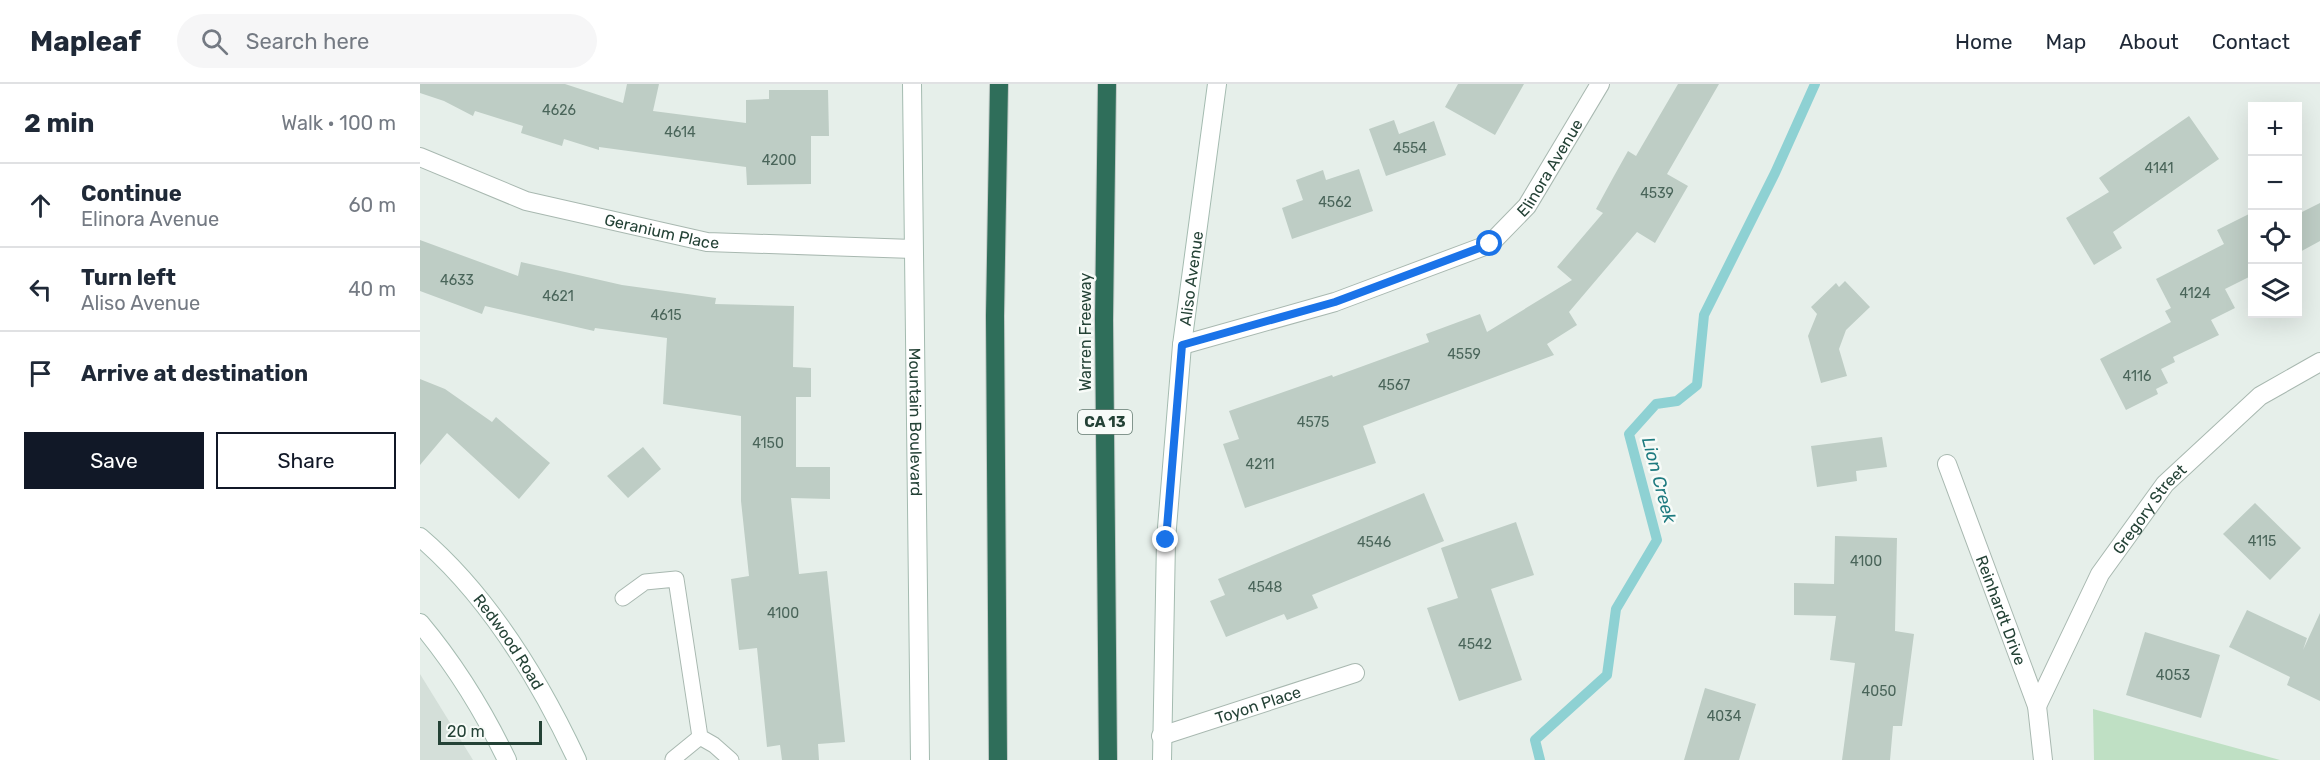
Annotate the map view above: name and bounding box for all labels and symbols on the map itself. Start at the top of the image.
house number: 4626 [542,102,576,119]
street label: Elinora Avenue [1513,116,1587,221]
house number: 4614 [664,124,696,141]
house number: 4554 [1393,140,1427,157]
house number: 4200 [762,152,796,169]
house number: 4141 [2145,160,2173,177]
house number: 4539 [1640,185,1674,202]
house number: 4562 [1318,194,1352,211]
street label: Geranium Place [603,210,719,252]
street label: Aliso Avenue [1176,230,1207,327]
route start [1476,230,1502,256]
house number: 4633 [440,272,474,289]
street label: Warren Freeway [1076,272,1095,391]
house number: 4124 [2179,285,2211,302]
house number: 4621 [542,288,574,305]
house number: 4615 [650,307,682,324]
house number: 4559 [1447,346,1481,363]
street label: Mountain Boulevard [905,348,926,496]
house number: 4116 [2123,368,2151,385]
house number: 4567 [1378,377,1410,394]
road number: CA 13 [1078,410,1132,434]
house number: 4575 [1297,414,1329,431]
house number: 4150 [752,435,784,452]
water label: Lion Creek [1637,435,1681,526]
house number: 4211 [1246,456,1274,473]
street label: Gregory Street [2109,460,2190,558]
route end [1152,526,1178,552]
house number: 4115 [2248,533,2276,550]
house number: 4546 [1357,534,1391,551]
house number: 4100 [1850,553,1882,570]
street label: Reinhardt Drive [1972,553,2030,668]
house number: 4548 [1248,579,1282,596]
street label: Redwood Road [469,590,548,693]
house number: 4100 [767,605,799,622]
house number: 4542 [1458,636,1492,653]
house number: 4053 [2156,667,2190,684]
street label: Toyon Place [1213,682,1303,728]
house number: 4050 [1862,683,1897,700]
house number: 4034 [1707,708,1742,725]
scale bar [438,718,542,746]

